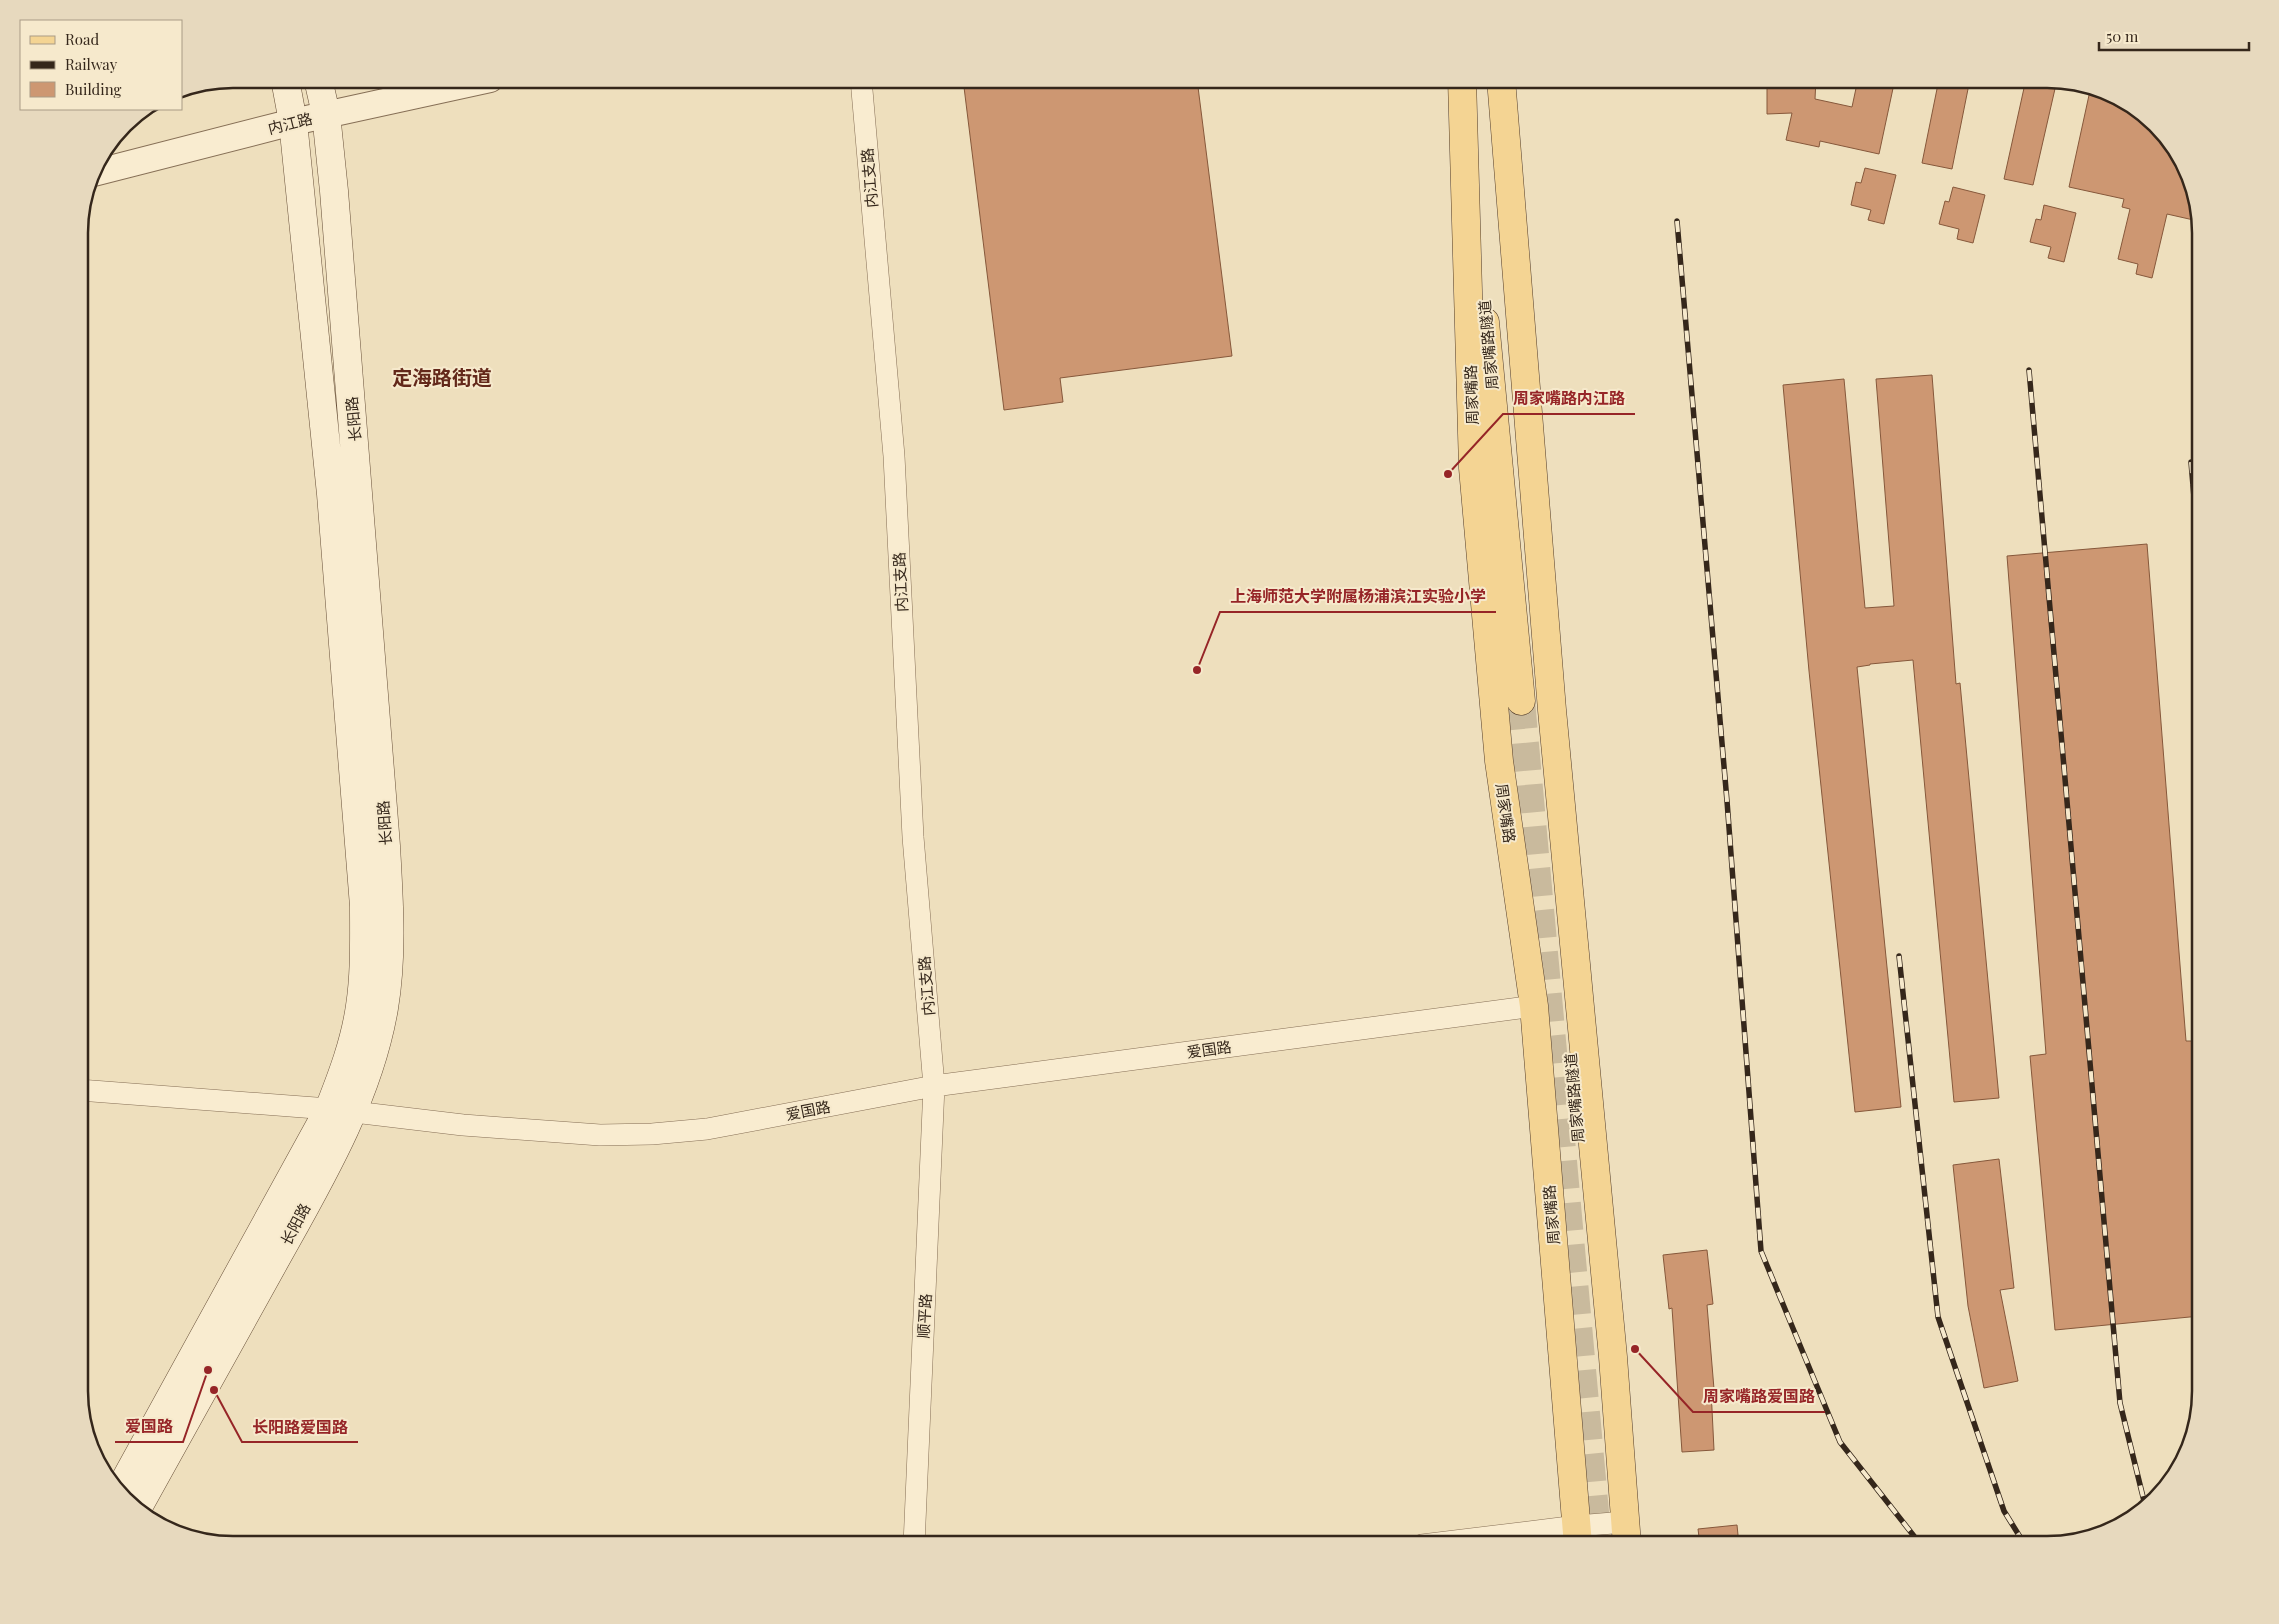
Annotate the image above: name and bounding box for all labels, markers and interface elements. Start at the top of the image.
legend [20,20,182,110]
scale bar [2099,20,2249,52]
text: 50 m [2106,26,2139,46]
text: Road [65,29,99,49]
text: Railway [65,54,118,74]
text: Building [65,79,122,99]
street label: 内江路 [266,108,314,138]
street label: 内江支路 [856,147,882,209]
street label: 周家嘴路隧道 [1474,299,1502,391]
district label: 定海路街道 [392,363,492,390]
street label: 周家嘴路 [1460,365,1482,425]
callout: 周家嘴路内江路 [1503,383,1635,414]
text: 周家嘴路内江路 [1513,387,1625,408]
street label: 长阳路 [341,396,365,442]
street label: 内江支路 [888,552,912,612]
callout: 上海师范大学附属杨浦滨江实验小学 [1220,581,1496,612]
text: 上海师范大学附属杨浦滨江实验小学 [1230,585,1486,606]
street label: 周家嘴路 [1492,782,1520,844]
street label: 长阳路 [372,800,396,846]
street label: 内江支路 [913,955,939,1017]
street label: 爱国路 [1185,1036,1233,1062]
street label: 周家嘴路隧道 [1560,1052,1588,1144]
street label: 爱国路 [784,1096,832,1124]
street label: 周家嘴路 [1538,1184,1564,1246]
street label: 长阳路 [276,1199,314,1249]
street label: 顺平路 [913,1293,935,1339]
callout: 周家嘴路爱国路 [1693,1381,1825,1412]
text: 周家嘴路爱国路 [1703,1385,1815,1406]
callout: 爱国路 [115,1411,183,1442]
callout: 长阳路爱国路 [242,1411,358,1442]
text: 爱国路 [125,1415,173,1436]
text: 长阳路爱国路 [252,1416,348,1437]

